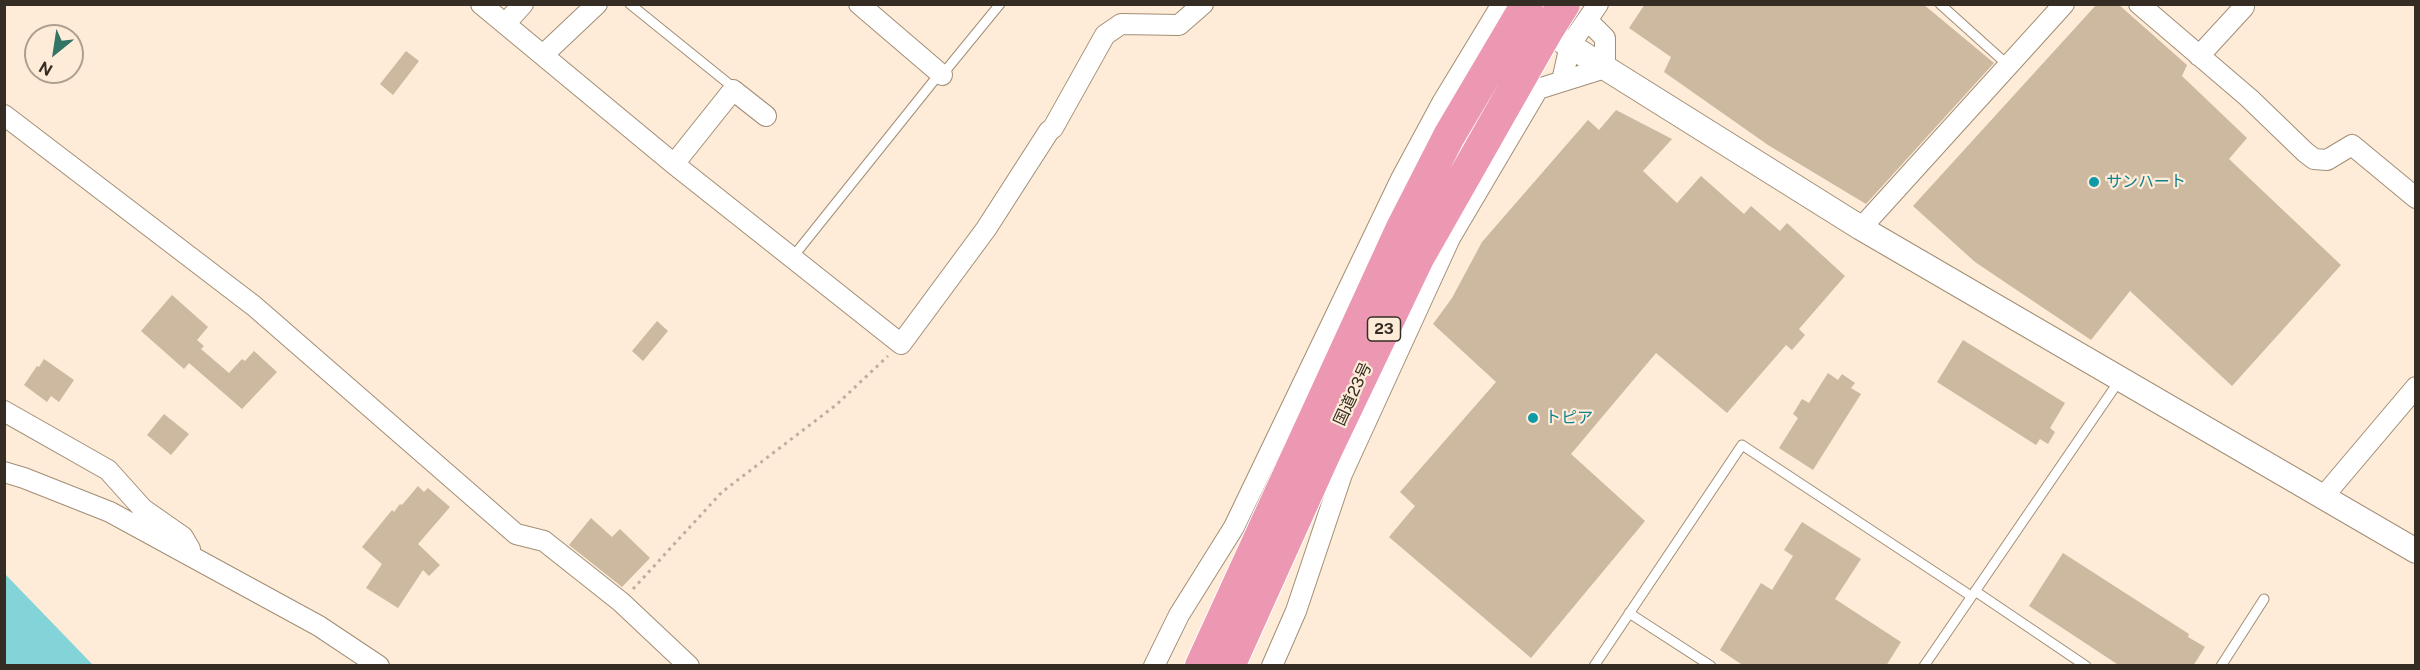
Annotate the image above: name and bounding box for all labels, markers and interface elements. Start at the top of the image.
north arrow [24,24,84,84]
text: N [36,57,56,80]
place label: サンハート [2106,172,2186,192]
marker: サンハート [2087,175,2101,189]
road number: 23 [1368,317,1400,341]
street label: 国道23号 [1330,359,1376,429]
place label: トピア [1545,408,1593,428]
marker: トピア [1526,411,1540,425]

